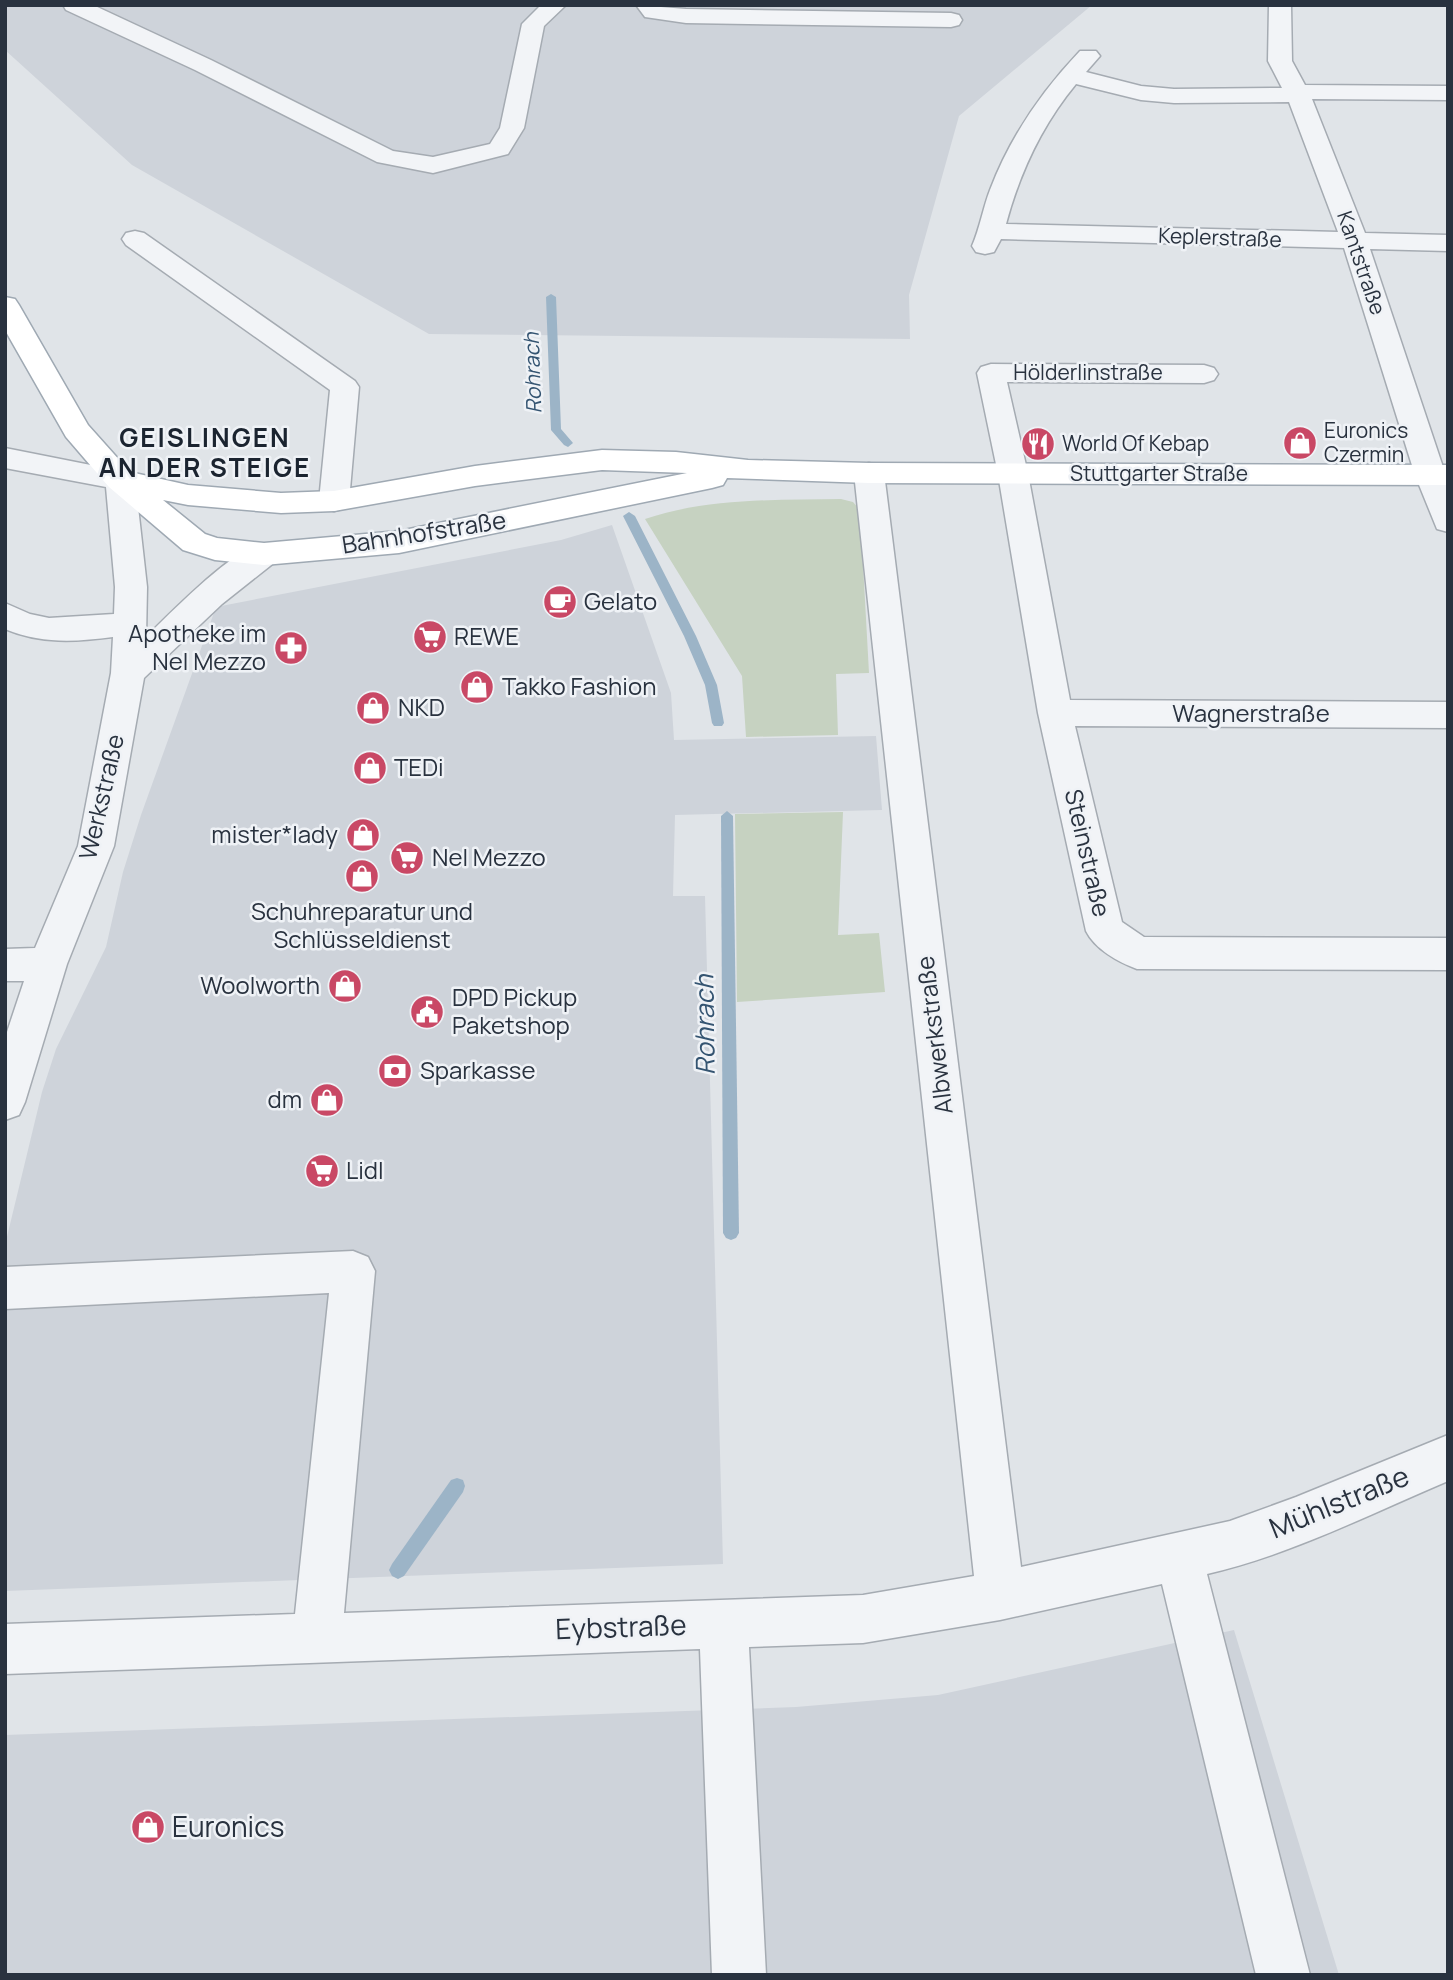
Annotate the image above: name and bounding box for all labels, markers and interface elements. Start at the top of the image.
street label: Kantstraße [1331,207,1393,318]
street label: Keplerstraße [1158,221,1282,253]
water label: Rohrach [517,331,547,414]
street label: Hölderlinstraße [1013,358,1163,386]
place label: Euronics Czermin [1324,416,1408,468]
district label: GEISLINGEN AN DER STEIGE [99,419,311,485]
shop icon: Euronics Czermin [1281,424,1319,462]
restaurant icon: World Of Kebap [1019,425,1057,463]
place label: World Of Kebap [1062,429,1209,457]
street label: Stuttgarter Straße [1070,459,1248,487]
street label: Bahnhofstraße [339,502,508,561]
cafe icon: Gelato [541,583,579,621]
place label: Gelato [584,584,657,617]
place label: Apotheke im Nel Mezzo [128,616,266,677]
supermarket icon: REWE [411,618,449,656]
place label: REWE [454,619,519,652]
pharmacy icon: Apotheke im Nel Mezzo [272,629,310,667]
shop icon: Takko Fashion [458,668,496,706]
place label: Takko Fashion [502,669,656,702]
shop icon: NKD [354,689,392,727]
place label: NKD [398,690,445,723]
street label: Wagnerstraße [1172,696,1330,729]
street label: Werkstraße [70,731,131,862]
shop icon: TEDi [351,749,389,787]
place label: TEDi [394,750,444,783]
street label: Steinstraße [1058,786,1119,920]
shop icon: mister*lady [344,816,382,854]
place label: mister*lady [211,817,338,850]
supermarket icon: Nel Mezzo [388,839,426,877]
place label: Nel Mezzo [432,840,546,873]
shop icon: Schuhreparatur und Schlüsseldienst [343,857,381,895]
place label: Schuhreparatur und Schlüsseldienst [251,894,473,955]
street label: Albwerkstraße [907,954,960,1116]
shop icon: Woolworth [326,967,364,1005]
place label: Woolworth [200,968,320,1001]
water label: Rohrach [685,973,723,1076]
place label: DPD Pickup Paketshop [452,980,577,1041]
public building icon: DPD Pickup Paketshop [408,993,446,1031]
bank icon: Sparkasse [376,1052,414,1090]
place label: Sparkasse [420,1053,535,1086]
shop icon: dm [308,1081,346,1119]
place label: dm [267,1082,302,1115]
supermarket icon: Lidl [303,1152,341,1190]
place label: Lidl [346,1153,384,1186]
street label: Mühlstraße [1263,1456,1414,1546]
street label: Eybstraße [555,1605,687,1647]
place label: Euronics [172,1807,284,1845]
shop icon: Euronics [129,1808,167,1846]

